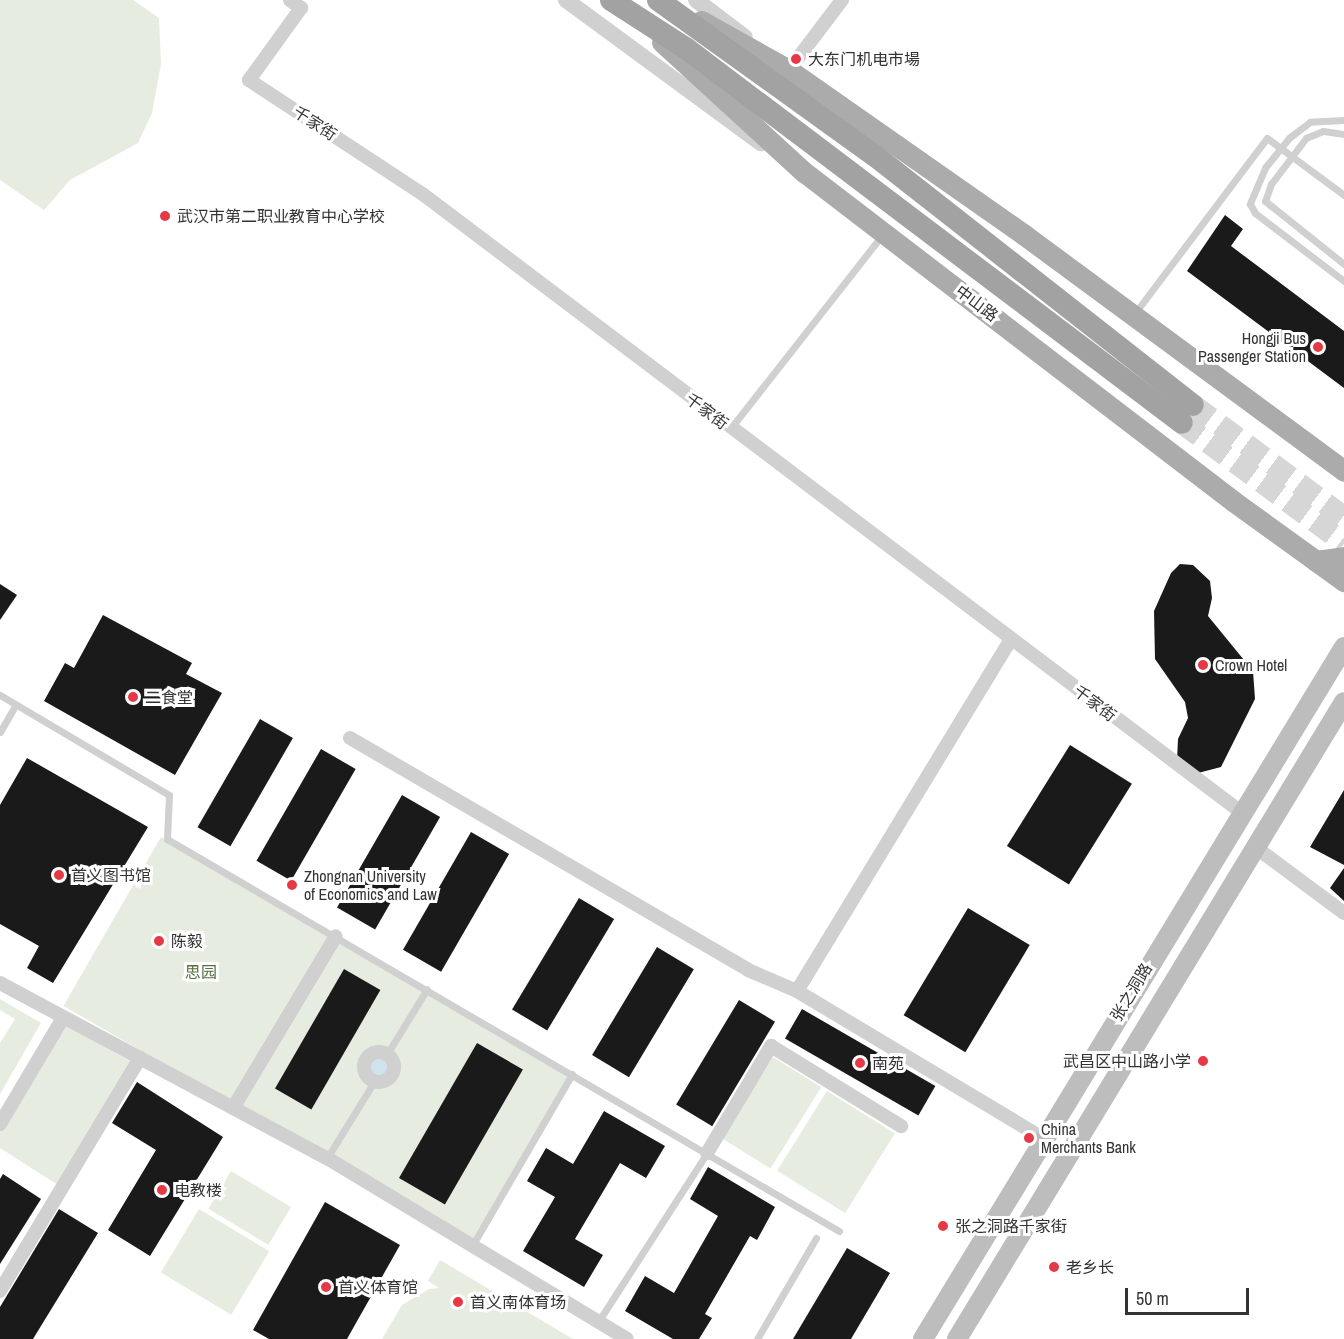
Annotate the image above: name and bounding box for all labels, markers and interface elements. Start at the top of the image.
place label: 大东门机电市場 [808,49,920,69]
marker: 大东门机电市場 [789,52,803,66]
street label: 千家街 [290,102,340,144]
place label: 武汉市第二职业教育中心学校 [177,206,385,226]
marker: 武汉市第二职业教育中心学校 [158,209,172,223]
street label: 中山路 [952,281,1002,325]
place label: Hongji Bus Passenger Station [1198,328,1306,366]
marker: Hongji Bus Passenger Station [1311,340,1325,354]
street label: 千家街 [682,389,732,433]
place label: Crown Hotel [1215,655,1287,675]
marker: Crown Hotel [1196,658,1210,672]
street label: 千家街 [1070,681,1120,725]
place label: 二食堂 [145,687,193,707]
marker: 二食堂 [126,690,140,704]
place label: 首义图书馆 [71,865,151,885]
place label: Zhongnan University of Economics and Law [304,866,437,904]
marker: 首义图书馆 [52,868,66,882]
marker: Zhongnan University of Economics and Law [285,878,299,892]
place label: 陈毅 [171,931,203,951]
marker: 陈毅 [152,934,166,948]
street label: 张之洞路 [1106,960,1156,1024]
park label: 思园 [185,962,217,982]
place label: 武昌区中山路小学 [1063,1051,1191,1071]
place label: 南苑 [872,1053,904,1073]
marker: 武昌区中山路小学 [1196,1054,1210,1068]
marker: 南苑 [853,1056,867,1070]
place label: China Merchants Bank [1041,1119,1136,1157]
marker: China Merchants Bank [1022,1131,1036,1145]
place label: 电教楼 [174,1180,222,1200]
marker: 电教楼 [155,1183,169,1197]
place label: 张之洞路千家街 [955,1216,1067,1236]
marker: 张之洞路千家街 [936,1219,950,1233]
place label: 老乡长 [1066,1257,1114,1277]
marker: 老乡长 [1047,1260,1061,1274]
scale bar [1128,1276,1252,1314]
place label: 首义体育馆 [338,1277,418,1297]
marker: 首义体育馆 [319,1280,333,1294]
text: 50 m [1136,1286,1169,1311]
place label: 首义南体育场 [470,1292,566,1312]
marker: 首义南体育场 [451,1295,465,1309]

